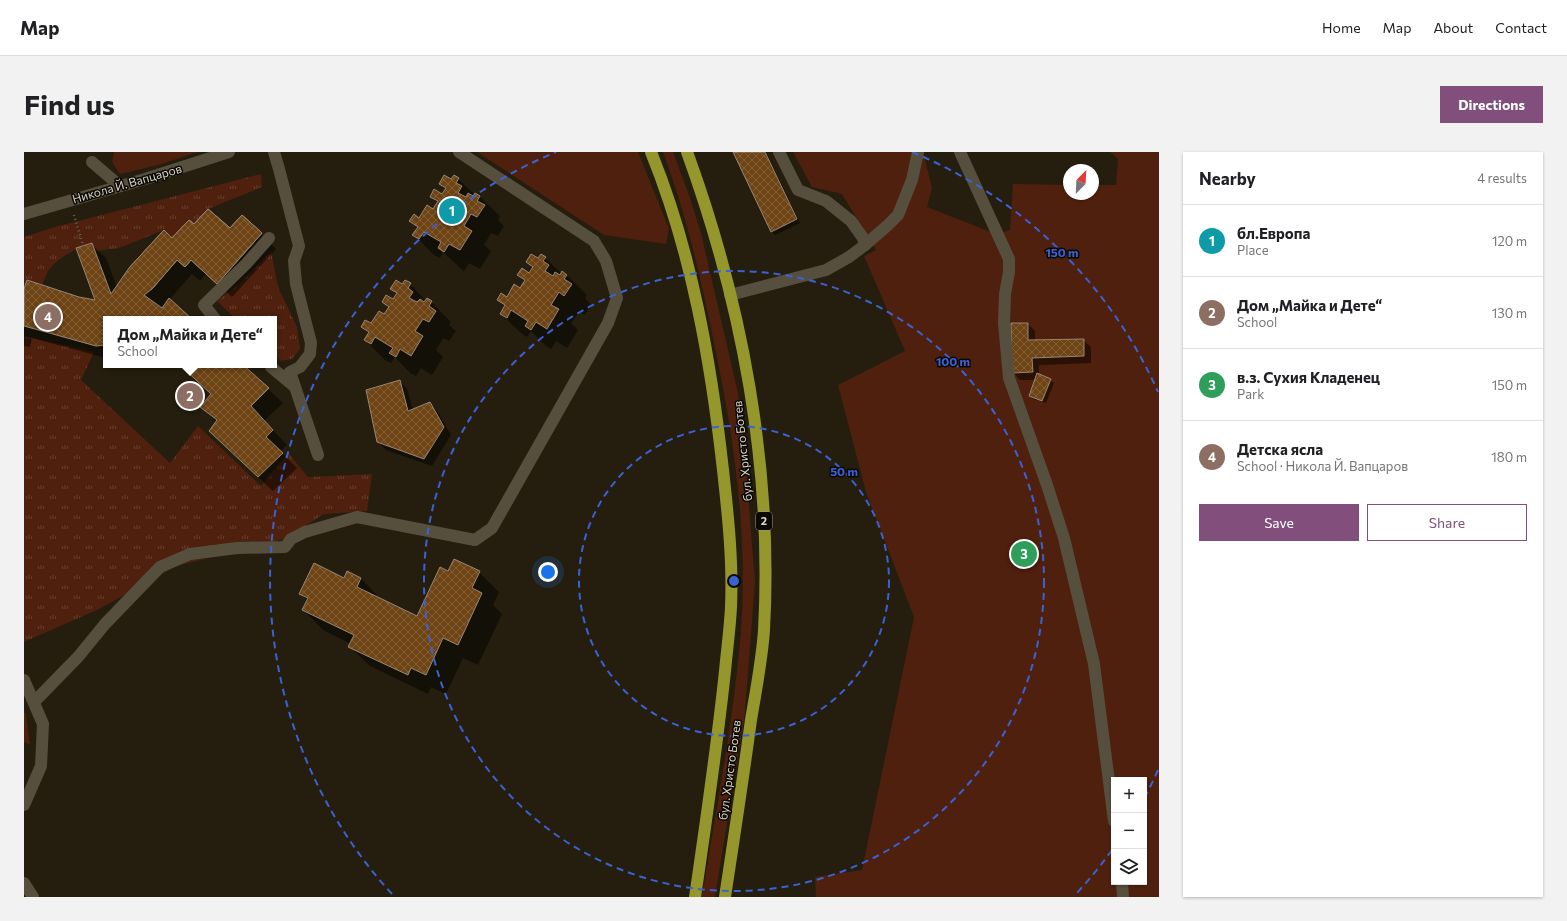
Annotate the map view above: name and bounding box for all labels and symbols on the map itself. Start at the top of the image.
street label: Никола Й. Вапцаров [70,161,183,205]
north arrow [1063,164,1099,200]
pin: 1 [439,196,465,226]
text: 150 m [1045,245,1079,259]
pin: 4 [35,302,61,332]
text: 100 m [936,354,970,368]
pin: 2 [177,381,203,411]
street label: бул. Христо Ботев [730,400,754,502]
text: 50 m [830,464,858,478]
road number: 2 [756,512,772,530]
pin: 3 [1011,539,1037,569]
your location [538,562,558,582]
centre of rings [727,574,741,588]
street label: бул. Христо Ботев [715,719,743,821]

